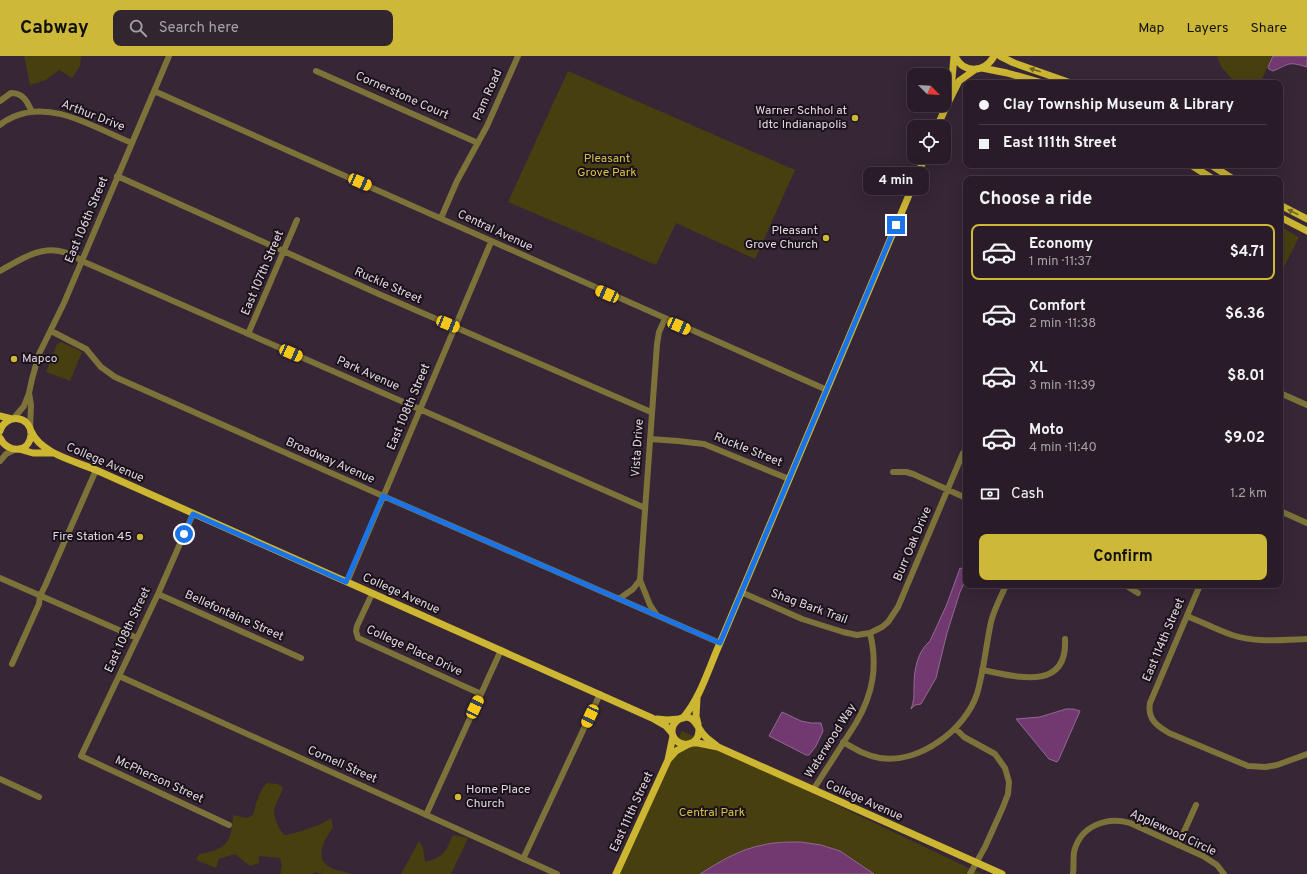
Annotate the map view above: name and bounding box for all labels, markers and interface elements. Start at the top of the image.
search box [113,10,393,46]
text: Cabway [20,16,89,40]
icon: search [127,17,149,39]
text: Search here [159,19,239,38]
text: Map [1138,20,1164,37]
text: Layers [1186,20,1228,37]
text: Share [1250,20,1287,37]
street label: Pam Road [470,67,506,123]
one-way arrow [1029,67,1041,73]
street label: Cornerstone Court [353,68,451,124]
north arrow [907,68,951,112]
map controls [907,68,951,164]
text: Clay Township Museum & Library [1003,96,1234,115]
street label: Arthur Drive [59,97,127,135]
place label: Warner Schhol at Idtc Indianapolis [755,103,847,133]
marker: Warner Schhol at Idtc Indianapolis [850,113,860,123]
button: locate [907,120,951,164]
text: East 111th Street [1003,134,1117,153]
park label: Pleasant Grove Park [577,151,637,181]
callout: 4 min [863,167,929,195]
car [347,172,373,192]
text: 4 min [879,173,913,189]
street label: East 106th Street [62,174,112,266]
text: Choose a ride [979,188,1092,211]
street label: Central Avenue [455,207,535,255]
one-way arrow [1288,209,1299,215]
route end [887,216,905,234]
place label: Pleasant Grove Church [745,223,818,253]
street label: East 107th Street [238,228,288,318]
marker: Pleasant Grove Church [821,233,831,243]
icon: car [981,234,1017,270]
text: Economy [1029,235,1093,254]
text: $4.71 [1230,243,1265,262]
text: 1 min · 11:37 [1029,254,1092,270]
street label: Ruckle Street [352,264,424,308]
car [594,284,620,304]
icon: car [981,296,1017,332]
text: Comfort [1029,297,1086,316]
text: $6.36 [1225,305,1265,324]
car [435,314,461,334]
car [666,316,692,336]
text: 2 min · 11:38 [1029,316,1096,332]
car [278,343,304,363]
place label: Mapco [22,351,58,367]
street label: Park Avenue [334,353,402,395]
marker: Mapco [9,354,19,364]
icon: car [981,358,1017,394]
text: XL [1029,359,1047,378]
street label: East 108th Street [384,361,434,453]
text: $8.01 [1227,367,1265,386]
text: 3 min · 11:39 [1029,378,1096,394]
street label: Vista Drive [628,418,648,478]
icon: car [981,420,1017,456]
text: Moto [1029,421,1064,440]
street label: Ruckle Street [711,429,785,471]
text: $9.02 [1224,429,1265,448]
street label: Broadway Avenue [283,434,377,488]
street label: College Avenue [64,439,146,487]
text: 4 min · 11:40 [1029,440,1097,456]
icon: cash [979,483,1001,505]
text: Cash [1011,485,1044,504]
text: 1.2 km [1230,486,1267,502]
street label: Burr Oak Drive [890,504,936,584]
route start [175,525,193,543]
place label: Fire Station 45 [52,529,132,545]
marker: Fire Station 45 [135,532,145,542]
button: Confirm [979,534,1267,580]
street label: College Avenue [360,570,442,618]
street label: East 108th Street [101,585,155,675]
street label: Shag Bark Trail [768,586,850,628]
street label: Bellefontaine Street [182,587,286,645]
street label: East 114th Street [1139,596,1189,684]
street label: College Place Drive [363,622,465,680]
car [464,694,486,720]
street label: Waterwood Way [802,700,860,782]
car [579,703,601,729]
street label: Cornell Street [305,743,379,787]
street label: McPherson Street [112,752,206,808]
street label: East 111th Street [606,769,658,855]
street label: College Avenue [823,777,905,825]
place label: Home Place Church [466,782,530,812]
marker: Home Place Church [453,792,463,802]
park label: Central Park [679,805,745,821]
street label: Applewood Circle [1127,806,1219,860]

